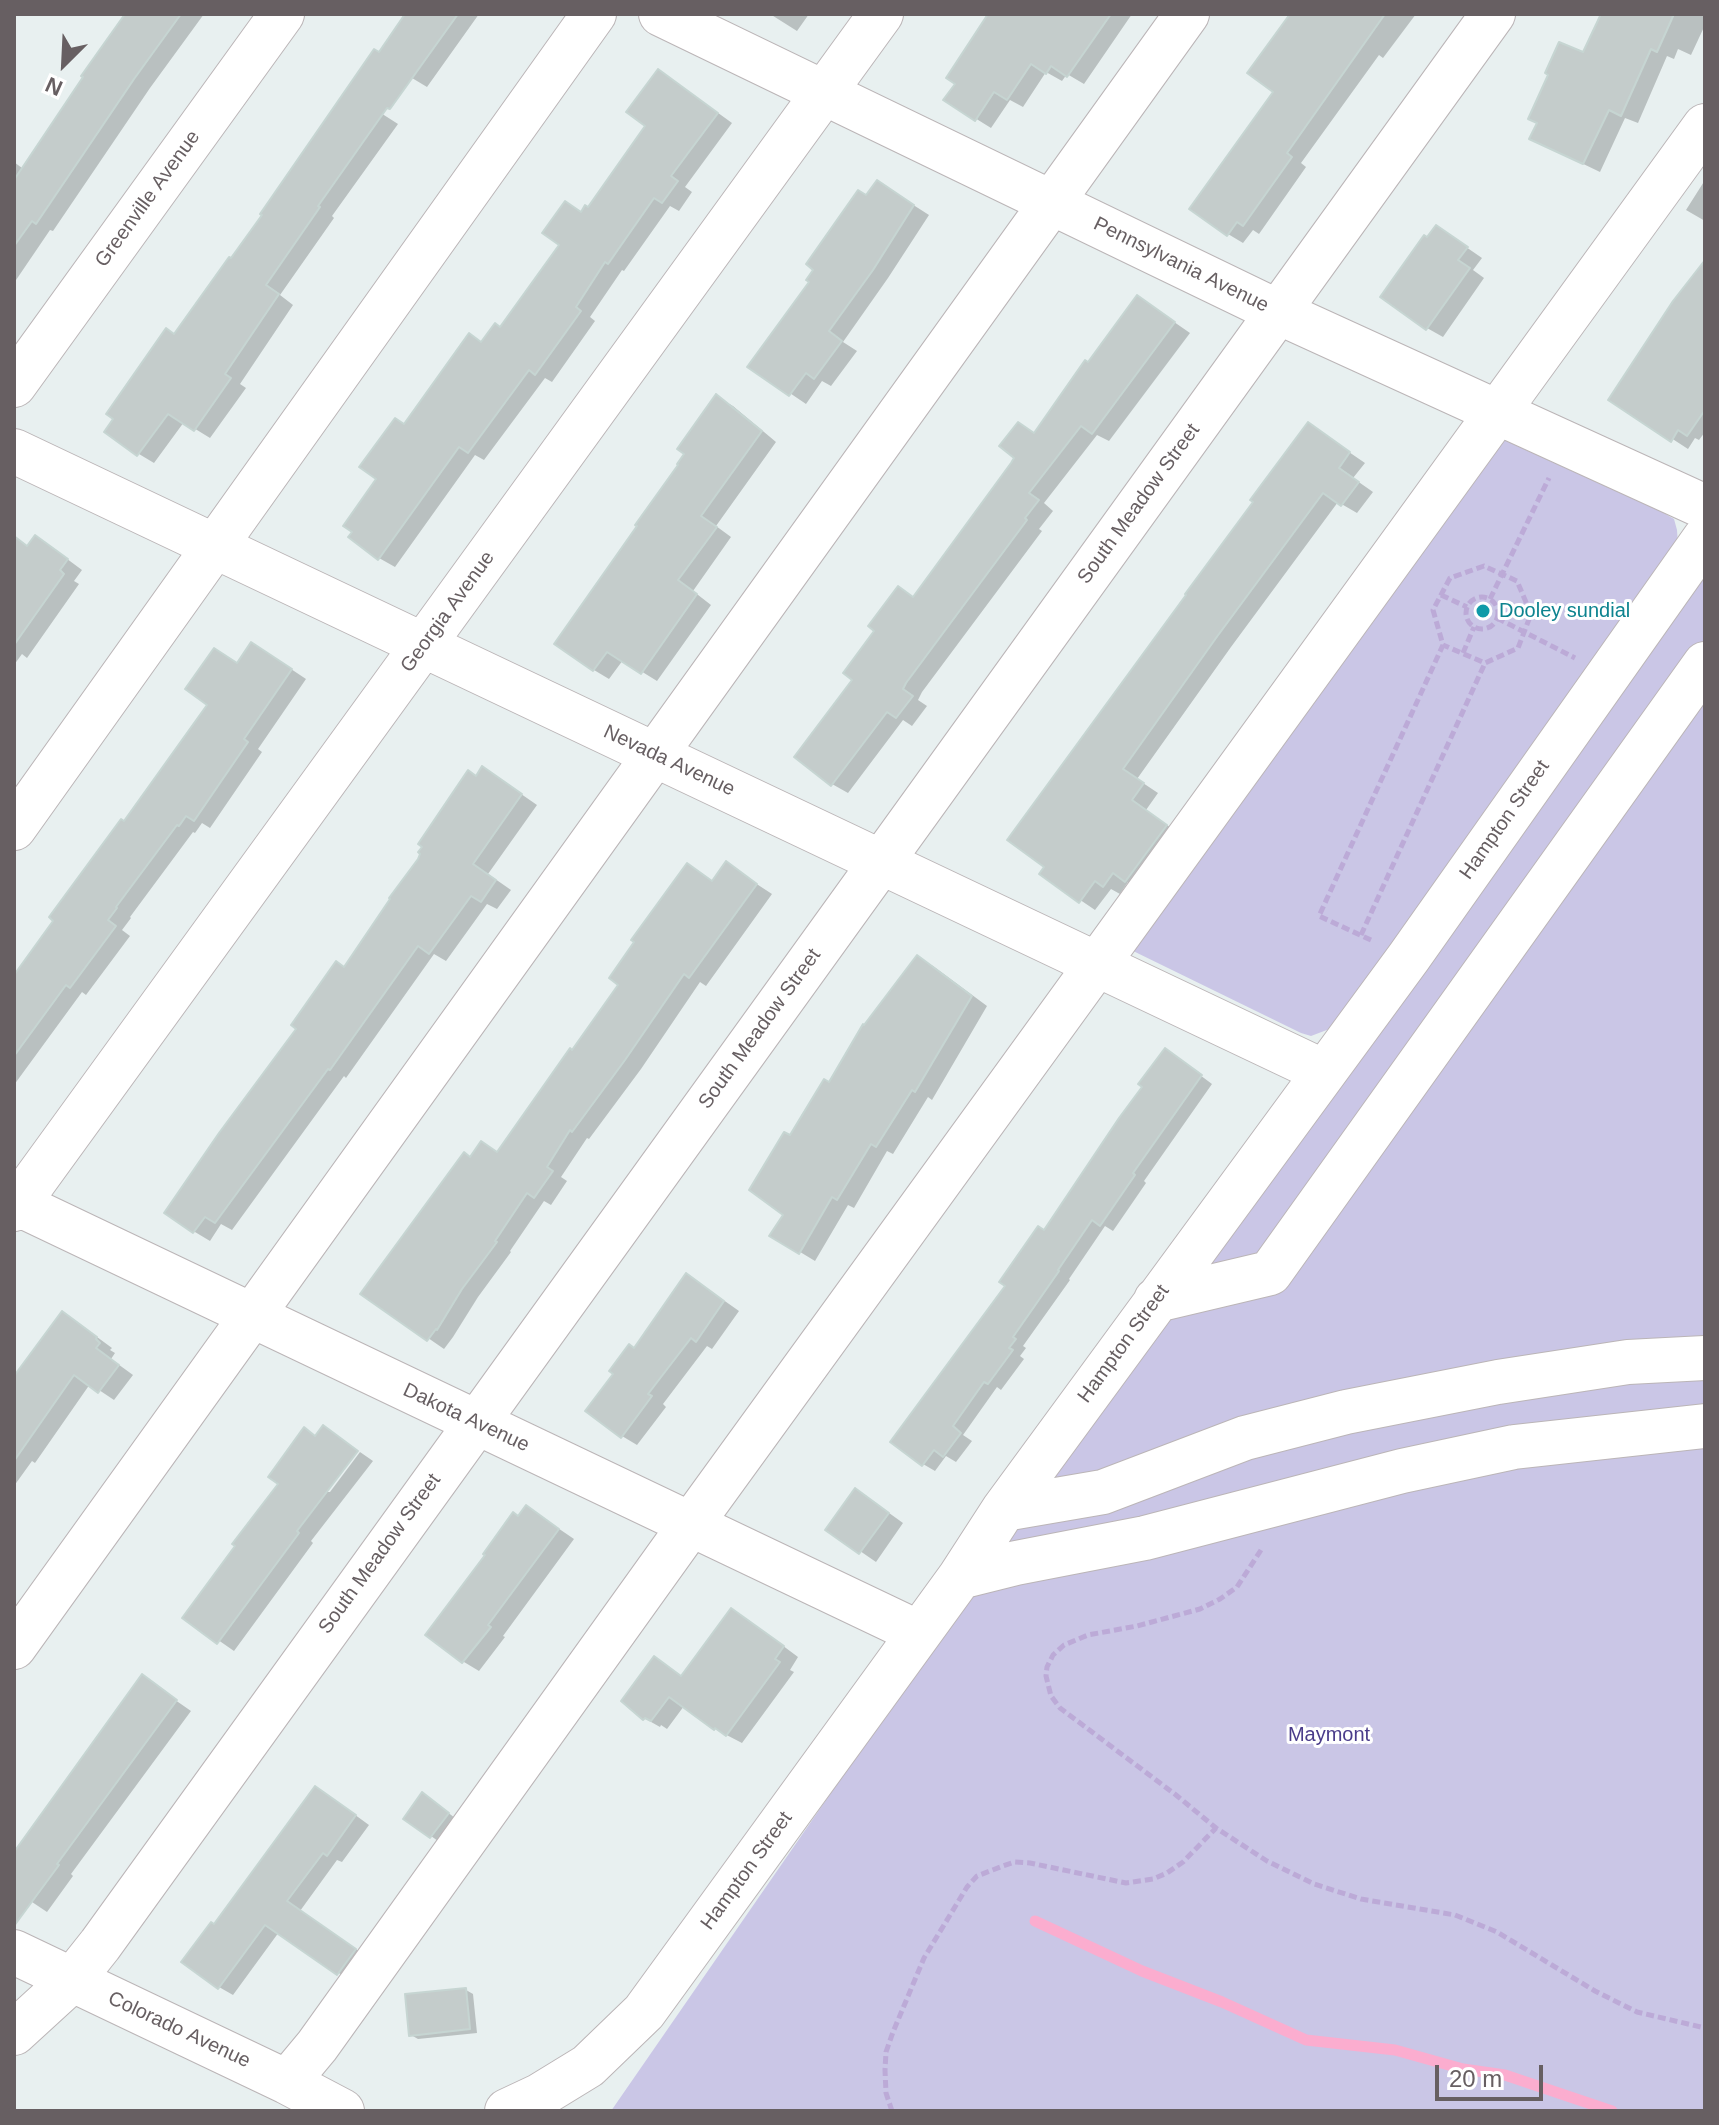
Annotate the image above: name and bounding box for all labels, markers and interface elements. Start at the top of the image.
north arrow [24,24,104,104]
text: N [42,72,66,101]
street label: Greenville Avenue [90,126,206,272]
street label: Pennsylvania Avenue [1089,212,1273,318]
street label: South Meadow Street [1073,419,1205,589]
street label: Georgia Avenue [396,547,500,677]
place label: Dooley sundial [1499,599,1630,623]
marker: Dooley sundial [1474,602,1492,620]
street label: Nevada Avenue [600,720,738,802]
street label: Hampton Street [1455,756,1555,884]
street label: South Meadow Street [694,944,826,1114]
street label: Hampton Street [1073,1280,1175,1408]
street label: Dakota Avenue [399,1378,533,1458]
street label: South Meadow Street [314,1469,446,1639]
park label: Maymont [1288,1723,1370,1747]
street label: Hampton Street [696,1807,798,1935]
street label: Colorado Avenue [104,1987,254,2073]
scale bar [1439,2049,1547,2099]
text: 20 m [1449,2065,1502,2092]

